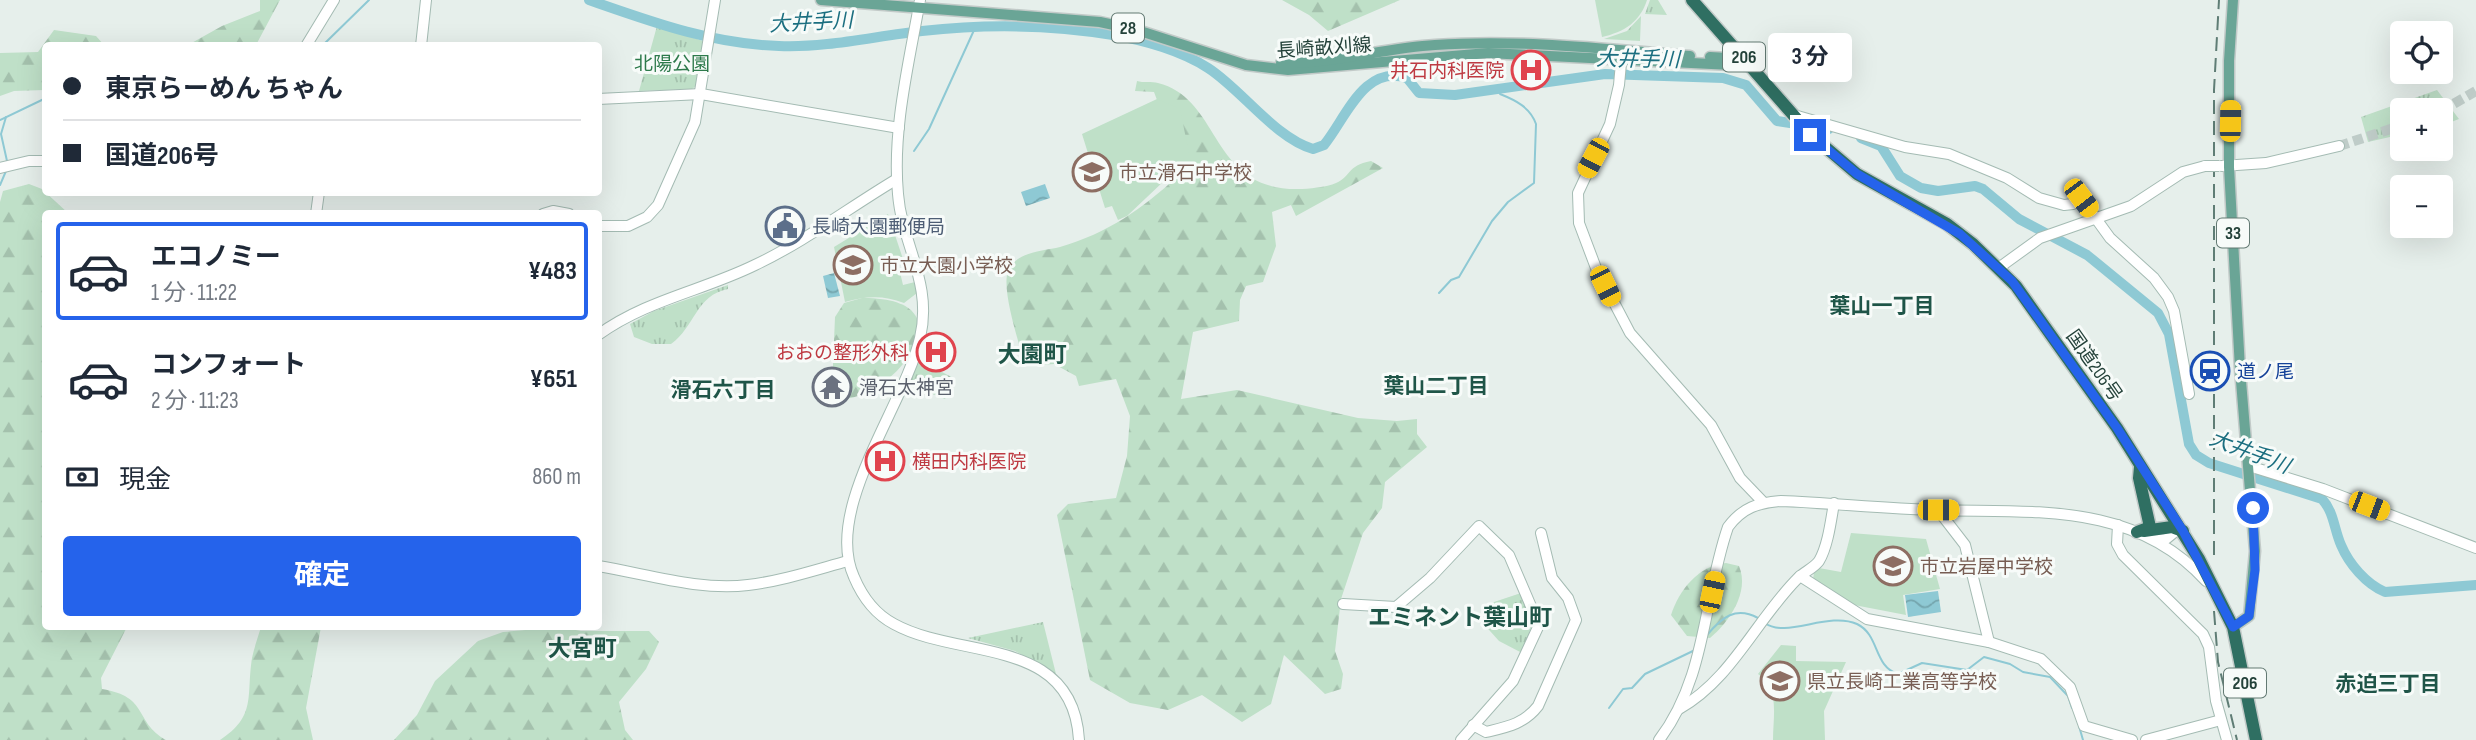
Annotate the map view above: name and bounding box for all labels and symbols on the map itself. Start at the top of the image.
water label: 大井手川 [768,8,856,37]
road number: 28 [1112,13,1144,42]
callout: 3 分 [1768,33,1852,82]
street label: 長崎畝刈線 [1276,34,1372,63]
road number: 206 [1723,42,1765,72]
water label: 大井手川 [1596,46,1682,73]
hospital icon: 井石内科医院 [1510,49,1552,91]
park label: 北陽公園 [634,53,710,76]
place label: 井石内科医院 [1390,60,1504,83]
car [2220,100,2241,142]
route end [1794,119,1826,151]
car [1574,135,1613,181]
school or university icon: 市立滑石中学校 [1071,151,1113,193]
place label: 市立滑石中学校 [1119,162,1252,185]
car [2060,175,2103,221]
public building icon: 長崎大園郵便局 [764,205,806,247]
place label: 長崎大園郵便局 [812,216,945,239]
road number: 33 [2217,218,2249,247]
school or university icon: 市立大園小学校 [832,244,874,286]
place label: 市立大園小学校 [880,255,1013,278]
car [1587,263,1624,309]
district label: 葉山一丁目 [1830,294,1935,319]
street label: 国道206号 [2061,326,2127,406]
hospital icon: おおの整形外科 [915,331,957,373]
district label: 大園町 [998,341,1067,369]
place label: おおの整形外科 [776,342,909,365]
station icon: 道ノ尾 [2189,350,2231,392]
place label: 道ノ尾 [2237,361,2294,384]
temple icon: 滑石太神宮 [811,366,853,408]
district label: 葉山二丁目 [1384,374,1489,399]
place label: 滑石太神宮 [859,377,954,400]
district label: 滑石六丁目 [671,378,776,403]
water label: 大井手川 [2206,426,2295,480]
hospital icon: 横田内科医院 [864,440,906,482]
place label: 横田内科医院 [912,451,1026,474]
car [2346,489,2393,523]
route start [2237,492,2269,524]
car [1918,500,1960,521]
school or university icon: 市立岩屋中学校 [1872,545,1914,587]
place label: 市立岩屋中学校 [1920,556,2053,579]
car [1698,569,1727,615]
district label: エミネント葉山町 [1368,604,1552,632]
district label: 大宮町 [548,635,617,663]
school or university icon: 県立長崎工業高等学校 [1759,660,1801,702]
road number: 206 [2224,668,2266,698]
place label: 県立長崎工業高等学校 [1807,671,1997,694]
district label: 赤迫三丁目 [2336,672,2441,697]

